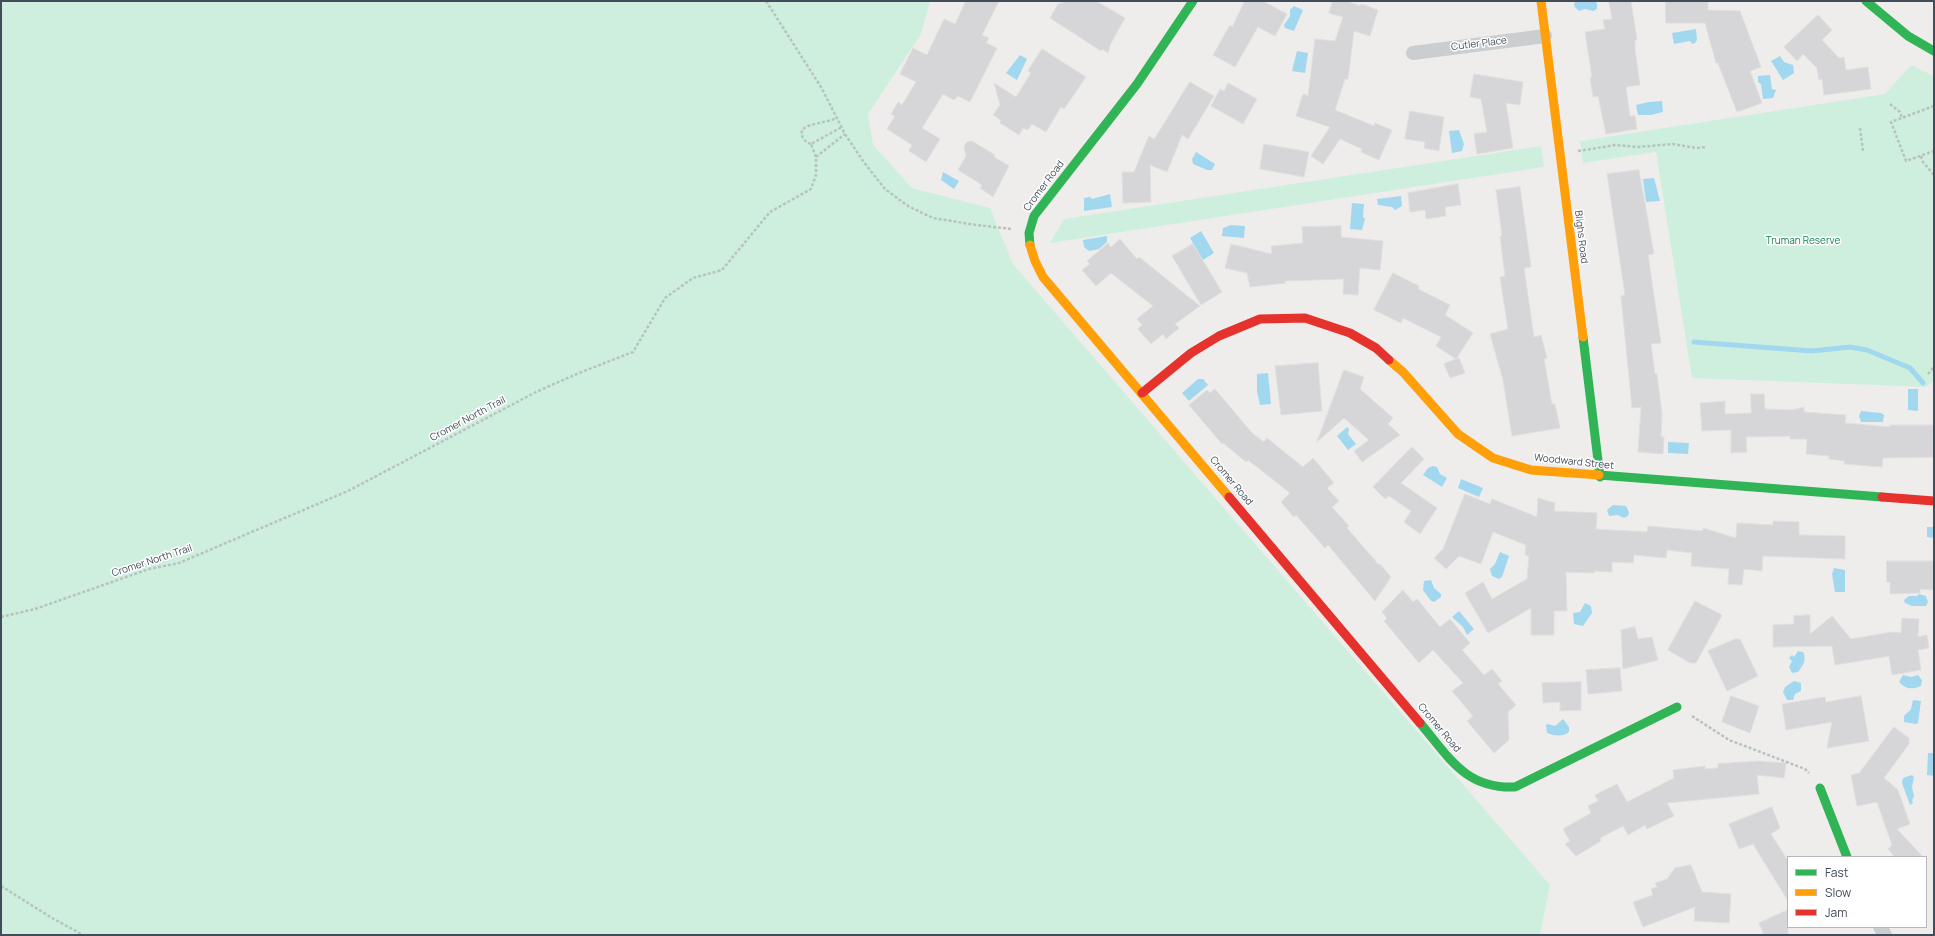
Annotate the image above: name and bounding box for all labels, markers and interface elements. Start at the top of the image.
street label: Cutler Place [1450,35,1508,53]
street label: Cromer Road [1021,158,1067,214]
street label: Blighs Road [1572,210,1590,264]
park label: Truman Reserve [1766,235,1840,247]
street label: Cromer North Trail [428,394,508,444]
street label: Woodward Street [1533,452,1615,472]
street label: Cromer Road [1207,454,1255,508]
street label: Cromer North Trail [110,542,194,580]
street label: Cromer Road [1415,701,1463,755]
legend [1787,856,1927,928]
text: Fast [1825,864,1849,881]
text: Slow [1825,884,1851,901]
text: Jam [1825,904,1847,921]

